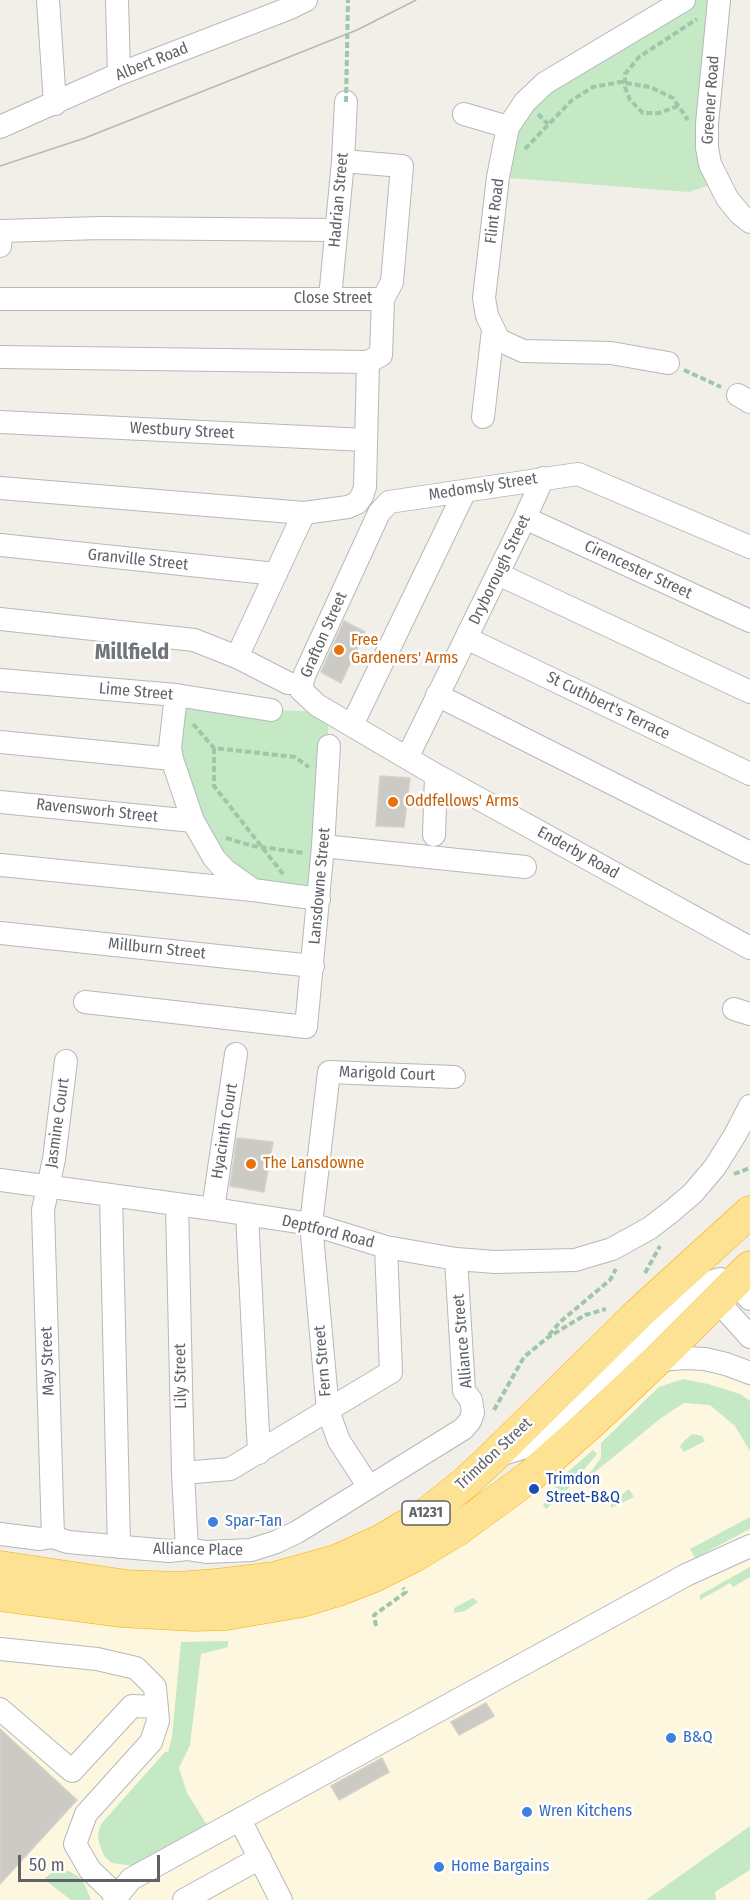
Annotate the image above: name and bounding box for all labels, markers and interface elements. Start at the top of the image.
street label: Albert Road [113,39,191,85]
street label: Greener Road [698,55,724,145]
street label: Hadrian Street [325,152,353,248]
street label: Flint Road [481,177,509,245]
street label: Close Street [294,289,372,309]
street label: Westbury Street [129,419,235,443]
street label: Medomsly Street [427,469,539,505]
street label: Dryborough Street [465,512,535,628]
street label: Cirencester Street [581,537,695,603]
street label: Granville Street [87,545,189,575]
street label: Grafton Street [297,589,351,681]
place label: Free Gardeners' Arms [351,631,458,669]
district label: Millfield [95,640,169,666]
marker: Free Gardeners' Arms [332,643,346,657]
street label: St Cuthbert's Terrace [543,668,673,744]
street label: Lime Street [98,679,174,705]
place label: Oddfellows' Arms [405,792,519,812]
street label: Ravensworh Street [35,795,159,827]
marker: Oddfellows' Arms [386,795,400,809]
street label: Enderby Road [534,823,622,883]
street label: Lansdowne Street [305,827,335,945]
street label: Millburn Street [107,934,207,964]
street label: Marigold Court [338,1063,436,1085]
street label: Jasmine Court [42,1077,74,1169]
street label: Hyacinth Court [208,1082,242,1180]
place label: The Lansdowne [263,1154,364,1174]
marker: The Lansdowne [244,1157,258,1171]
street label: Deptford Road [280,1211,376,1253]
street label: Alliance Street [449,1293,477,1389]
street label: Fern Street [310,1325,336,1397]
street label: May Street [37,1326,59,1396]
street label: Lily Street [171,1343,191,1409]
street label: Trimdon Street [452,1414,536,1494]
place label: Trimdon Street-B&Q [546,1470,620,1508]
marker: Trimdon Street-B&Q [527,1482,541,1496]
road number: A1231 [402,1501,450,1525]
place label: Spar-Tan [225,1512,282,1532]
marker: Spar-Tan [206,1515,220,1529]
street label: Alliance Place [153,1540,243,1560]
place label: B&Q [683,1728,712,1748]
marker: B&Q [664,1731,678,1745]
place label: Wren Kitchens [539,1802,632,1822]
marker: Wren Kitchens [520,1805,534,1819]
scale bar [21,1843,164,1881]
text: 50 m [29,1854,65,1876]
place label: Home Bargains [451,1857,549,1877]
marker: Home Bargains [432,1860,446,1874]

